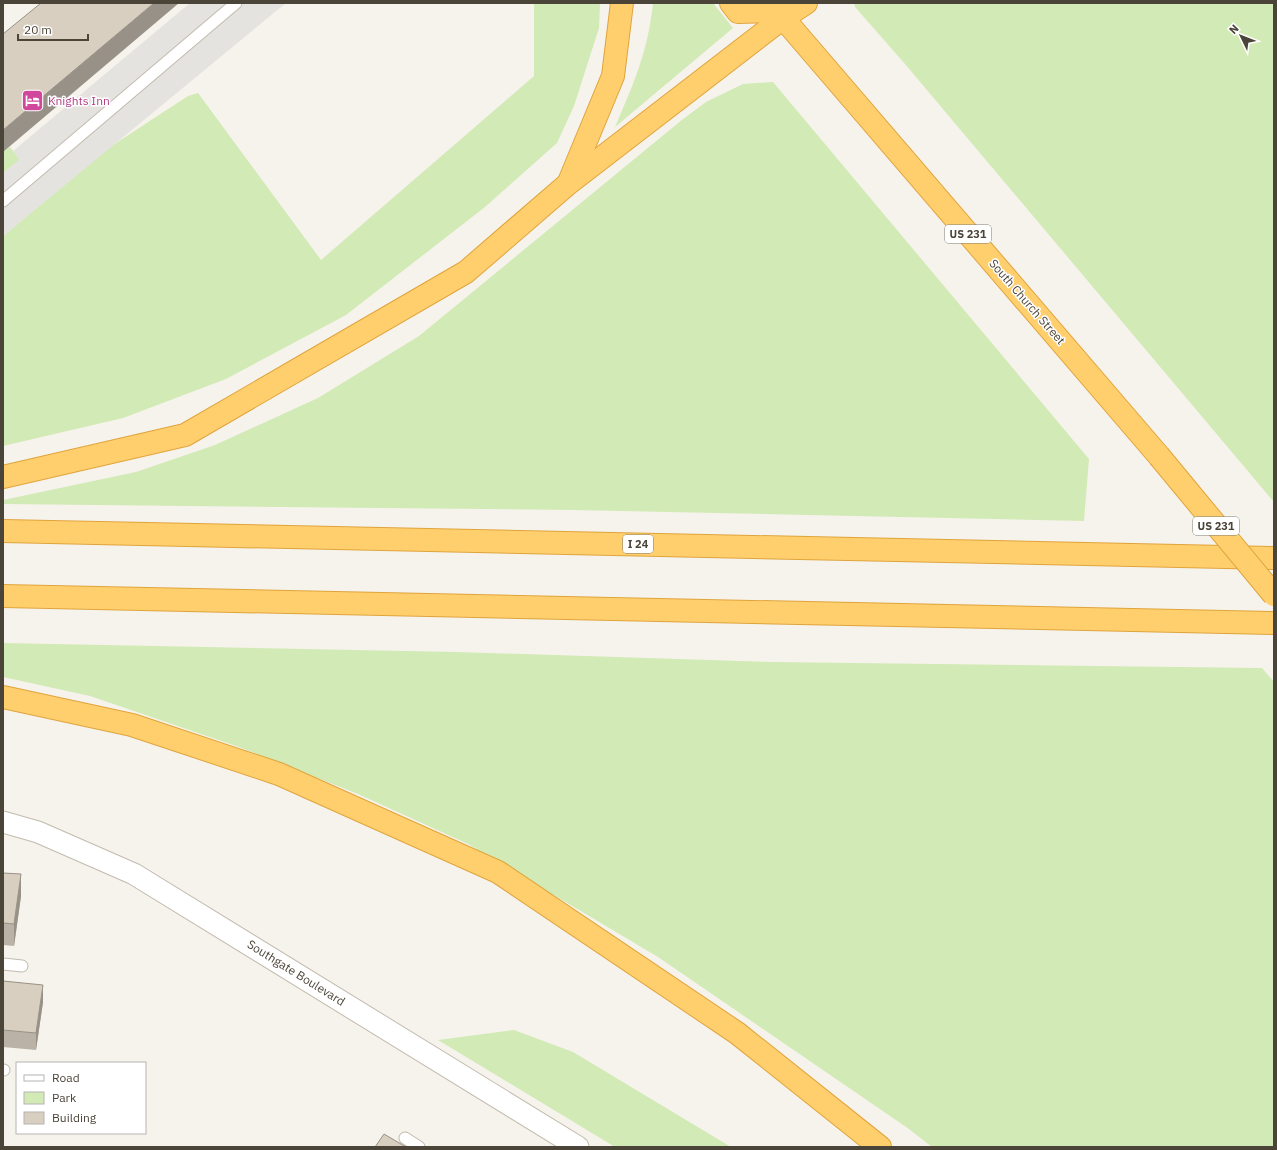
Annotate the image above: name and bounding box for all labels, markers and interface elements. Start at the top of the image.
scale bar [18,16,88,42]
north arrow [1221,16,1261,56]
text: N [1226,21,1242,37]
text: 20 m [24,22,52,37]
hotel icon: Knights Inn [20,88,46,114]
place label: Knights Inn [48,93,110,108]
road number: US 231 [945,225,991,243]
street label: South Church Street [986,256,1069,348]
road number: US 231 [1193,517,1239,535]
road number: I 24 [623,535,653,553]
street label: Southgate Boulevard [245,936,348,1009]
legend [16,1062,146,1134]
text: Road [52,1070,80,1085]
text: Park [52,1090,77,1105]
text: Building [52,1110,97,1125]

